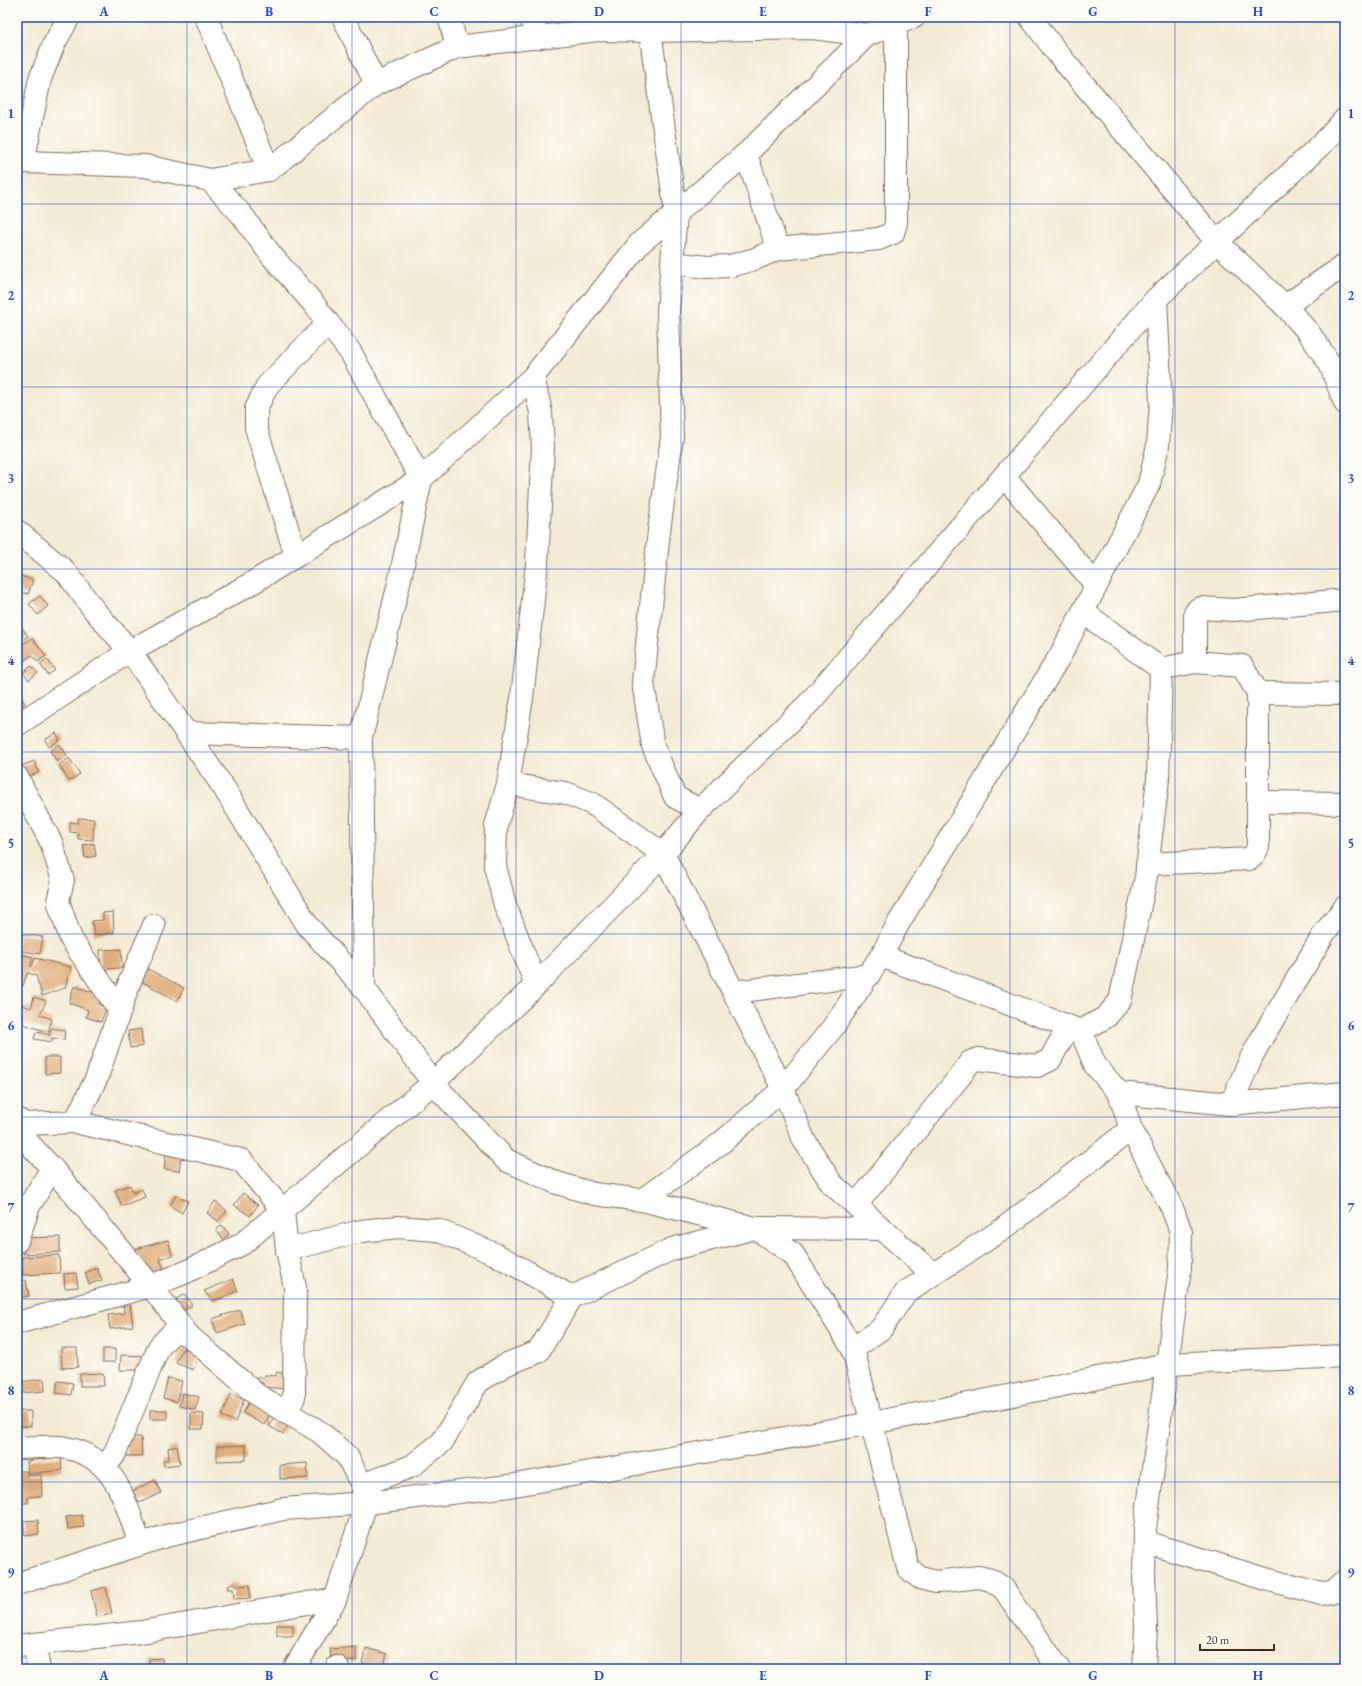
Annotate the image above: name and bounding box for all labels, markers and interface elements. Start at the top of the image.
text: A [98,3,109,20]
text: B [265,3,273,20]
text: C [429,3,439,20]
text: D [594,3,604,20]
text: E [759,3,767,20]
text: F [924,3,932,20]
text: G [1088,3,1098,20]
text: H [1253,3,1264,20]
text: 1 [8,105,15,122]
text: 1 [1348,105,1355,122]
text: 2 [8,287,15,304]
text: 2 [1348,287,1355,304]
text: 3 [8,470,15,487]
text: 3 [1348,470,1355,487]
text: 4 [8,652,15,669]
text: 4 [1348,652,1355,669]
text: 5 [8,835,14,852]
text: 5 [1348,835,1354,852]
text: 6 [8,1017,15,1034]
text: 6 [1348,1017,1355,1034]
text: 7 [8,1199,15,1216]
text: 7 [1348,1199,1355,1216]
text: 8 [8,1382,15,1399]
text: 8 [1348,1382,1355,1399]
text: 9 [8,1564,15,1581]
text: 9 [1348,1564,1355,1581]
scale bar [1200,1626,1274,1652]
text: 20 m [1206,1632,1230,1648]
text: A [98,1667,109,1684]
text: B [265,1667,273,1684]
text: C [429,1667,439,1684]
text: D [594,1667,604,1684]
text: E [759,1667,767,1684]
text: F [924,1667,932,1684]
text: G [1088,1667,1098,1684]
text: H [1253,1667,1264,1684]

